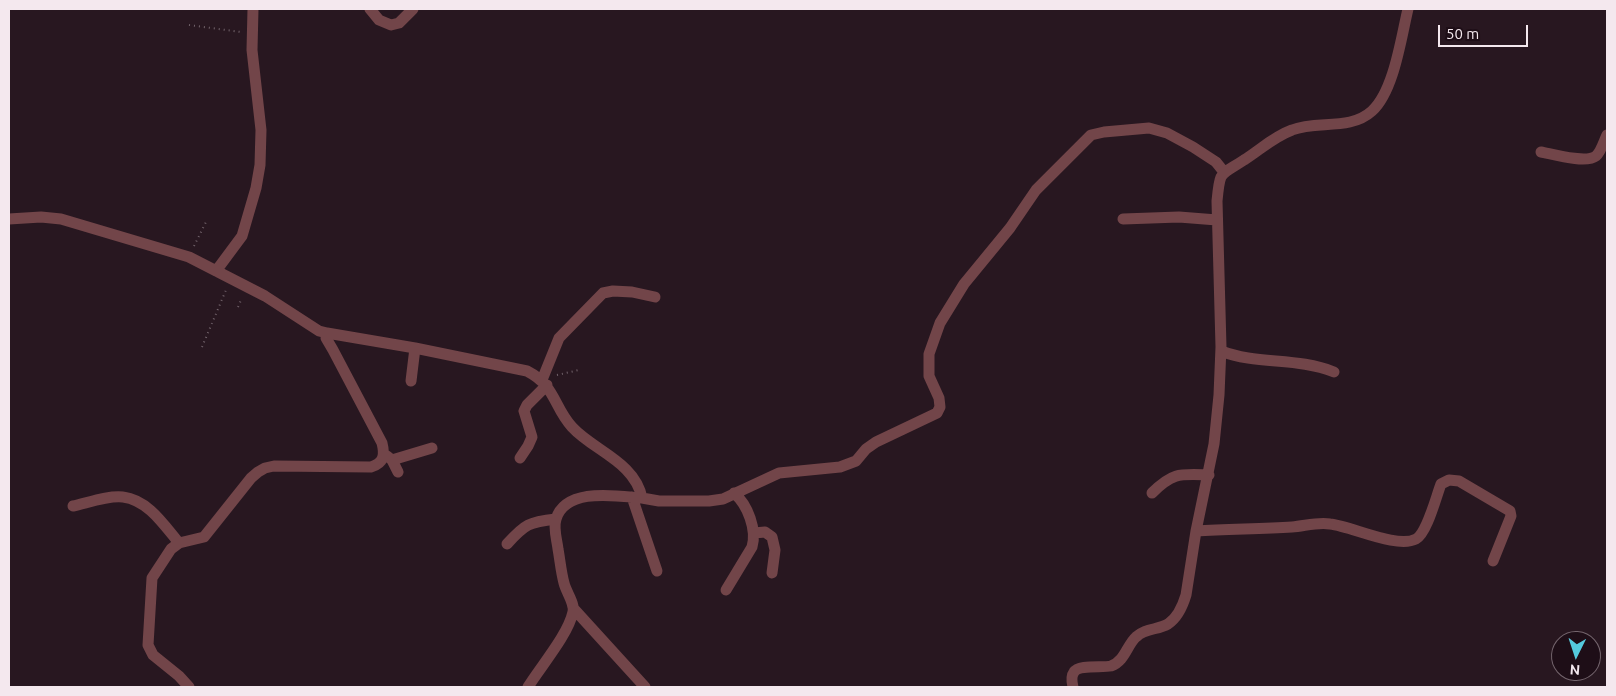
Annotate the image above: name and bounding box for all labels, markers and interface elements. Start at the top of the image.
scale bar [1441,15,1531,47]
text: 50 m [1446,25,1479,42]
north arrow [1551,631,1601,681]
text: N [1569,662,1581,678]

